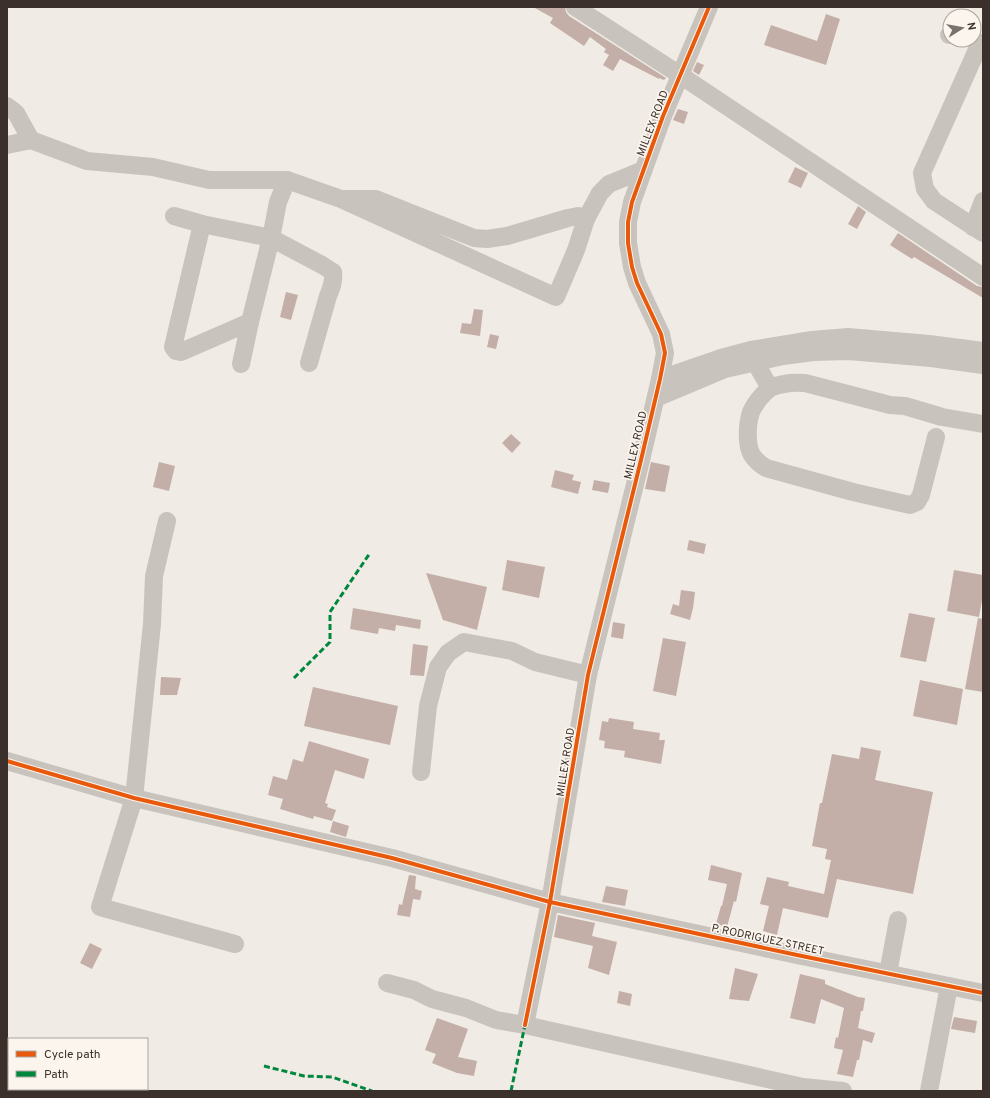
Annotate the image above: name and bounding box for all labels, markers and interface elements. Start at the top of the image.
north arrow [942,8,982,48]
text: N [963,21,978,31]
street label: MILLEX ROAD [634,88,672,158]
street label: MILLEX ROAD [621,410,651,481]
street label: MILLEX ROAD [554,727,578,798]
street label: P. RODRIGUEZ STREET [710,921,825,959]
legend [8,1038,148,1090]
text: Cycle path [44,1047,101,1063]
text: Path [44,1067,69,1083]

